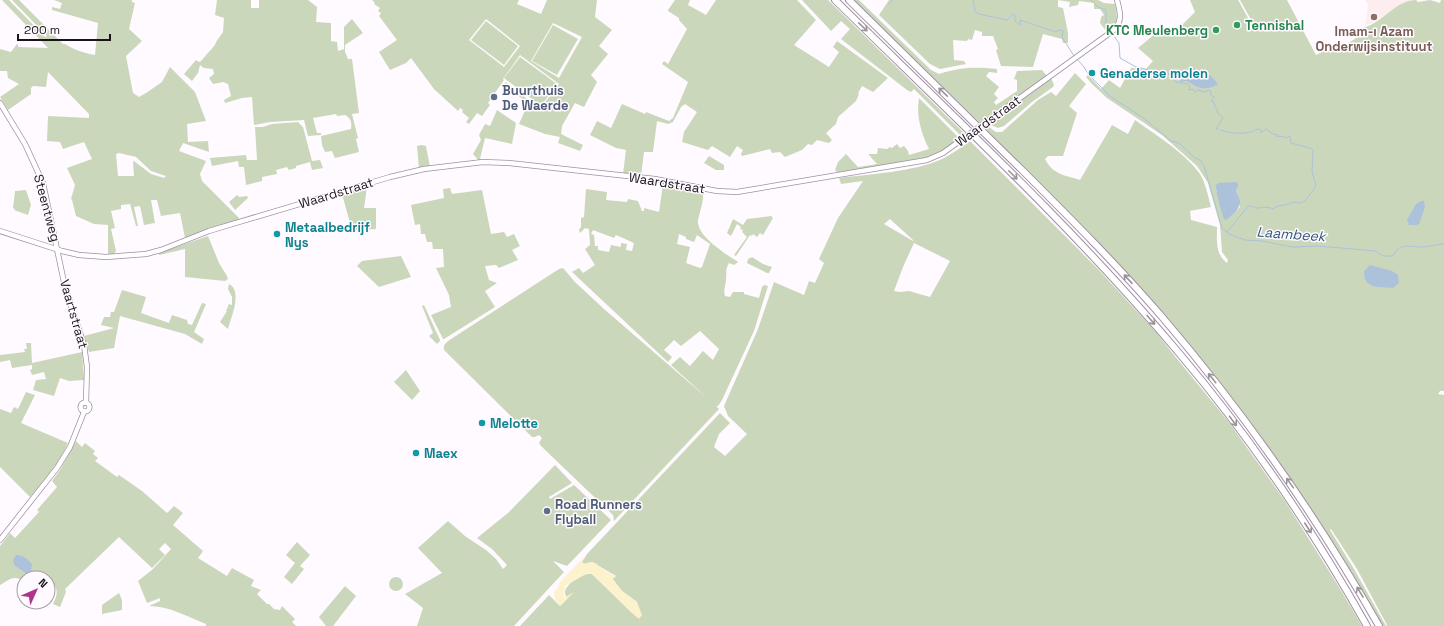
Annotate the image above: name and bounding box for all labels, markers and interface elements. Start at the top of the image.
marker: Imam-ı Azam Onderwijsinstituut [1369,12,1379,22]
scale bar [18,16,110,42]
place label: Tennishal [1245,17,1304,34]
marker: Tennishal [1232,20,1242,30]
text: 200 m [24,22,60,38]
one-way arrow [858,22,868,32]
place label: KTC Meulenberg [1106,22,1208,39]
place label: Imam-ı Azam Onderwijsinstituut [1315,23,1433,55]
marker: KTC Meulenberg [1211,25,1221,35]
place label: Genaderse molen [1100,65,1208,82]
marker: Genaderse molen [1087,68,1097,78]
place label: Buurthuis De Waerde [502,82,569,114]
one-way arrow [938,87,948,97]
street label: Waardstraat [952,91,1024,151]
marker: Buurthuis De Waerde [489,92,499,102]
street label: Waardstraat [628,169,706,197]
one-way arrow [1008,170,1018,180]
street label: Steentweg [30,172,64,244]
street label: Waardstraat [297,174,375,212]
place label: Metaalbedrijf Nys [285,219,370,251]
water label: Laambeek [1256,223,1327,245]
marker: Metaalbedrijf Nys [272,229,282,239]
one-way arrow [1124,275,1133,285]
street label: Vaartstraat [56,277,92,351]
one-way arrow [1146,315,1155,325]
one-way arrow [1208,373,1217,384]
place label: Melotte [490,415,538,432]
one-way arrow [1229,416,1237,427]
marker: Melotte [477,418,487,428]
place label: Maex [424,445,458,462]
marker: Maex [411,448,421,458]
one-way arrow [1286,477,1294,488]
place label: Road Runners Flyball [555,496,642,528]
marker: Road Runners Flyball [542,506,552,516]
one-way arrow [1303,522,1312,533]
north arrow [16,570,56,610]
text: N [36,575,51,590]
one-way arrow [1355,586,1363,598]

